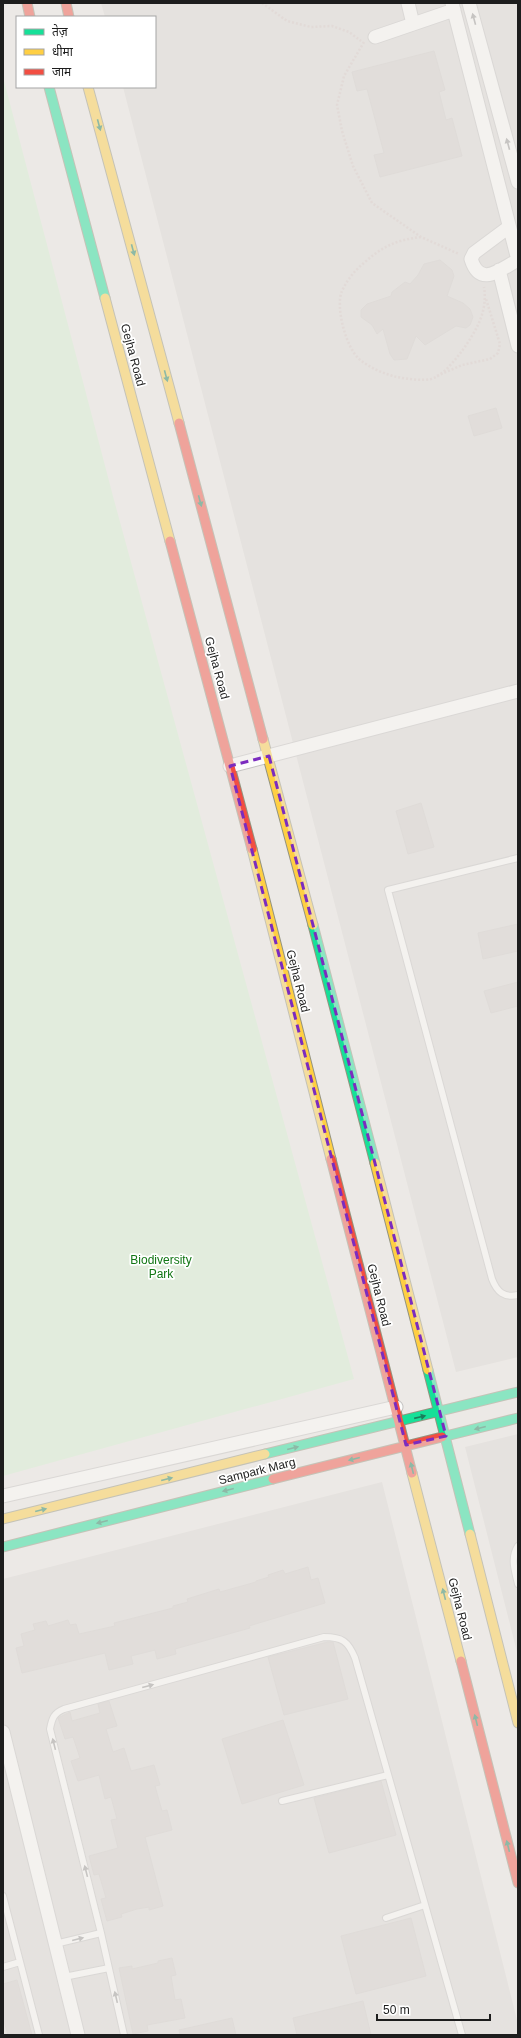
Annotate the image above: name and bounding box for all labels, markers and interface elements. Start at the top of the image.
one-way arrow [470,13,476,25]
legend [16,16,156,88]
text: तेज़ [52,24,69,39]
text: धीमा [52,44,74,59]
text: जाम [52,65,72,79]
one-way arrow [96,118,102,131]
one-way arrow [505,138,511,150]
one-way arrow [130,244,136,256]
street label: Gejha Road [118,322,148,388]
one-way arrow [164,369,170,382]
one-way arrow [198,495,204,507]
street label: Gejha Road [202,635,232,701]
street label: Gejha Road [283,948,313,1014]
park label: Biodiversity Park [130,1253,192,1281]
street label: Gejha Road [364,1262,394,1328]
one-way arrow [414,1414,426,1420]
one-way arrow [474,1425,486,1431]
one-way arrow [288,1445,300,1451]
street label: Sampark Marg [217,1455,297,1487]
one-way arrow [348,1456,360,1462]
one-way arrow [409,1461,415,1473]
one-way arrow [161,1475,173,1481]
one-way arrow [222,1488,234,1494]
one-way arrow [35,1506,47,1512]
one-way arrow [96,1520,108,1526]
street label: Gejha Road [445,1576,475,1642]
one-way arrow [441,1587,447,1599]
one-way arrow [143,1683,155,1689]
one-way arrow [473,1713,479,1725]
one-way arrow [51,1738,57,1750]
one-way arrow [505,1839,511,1852]
one-way arrow [82,1864,88,1877]
one-way arrow [72,1935,85,1941]
one-way arrow [112,1991,118,2003]
scale bar [377,1996,490,2022]
text: 50 m [383,2003,410,2017]

